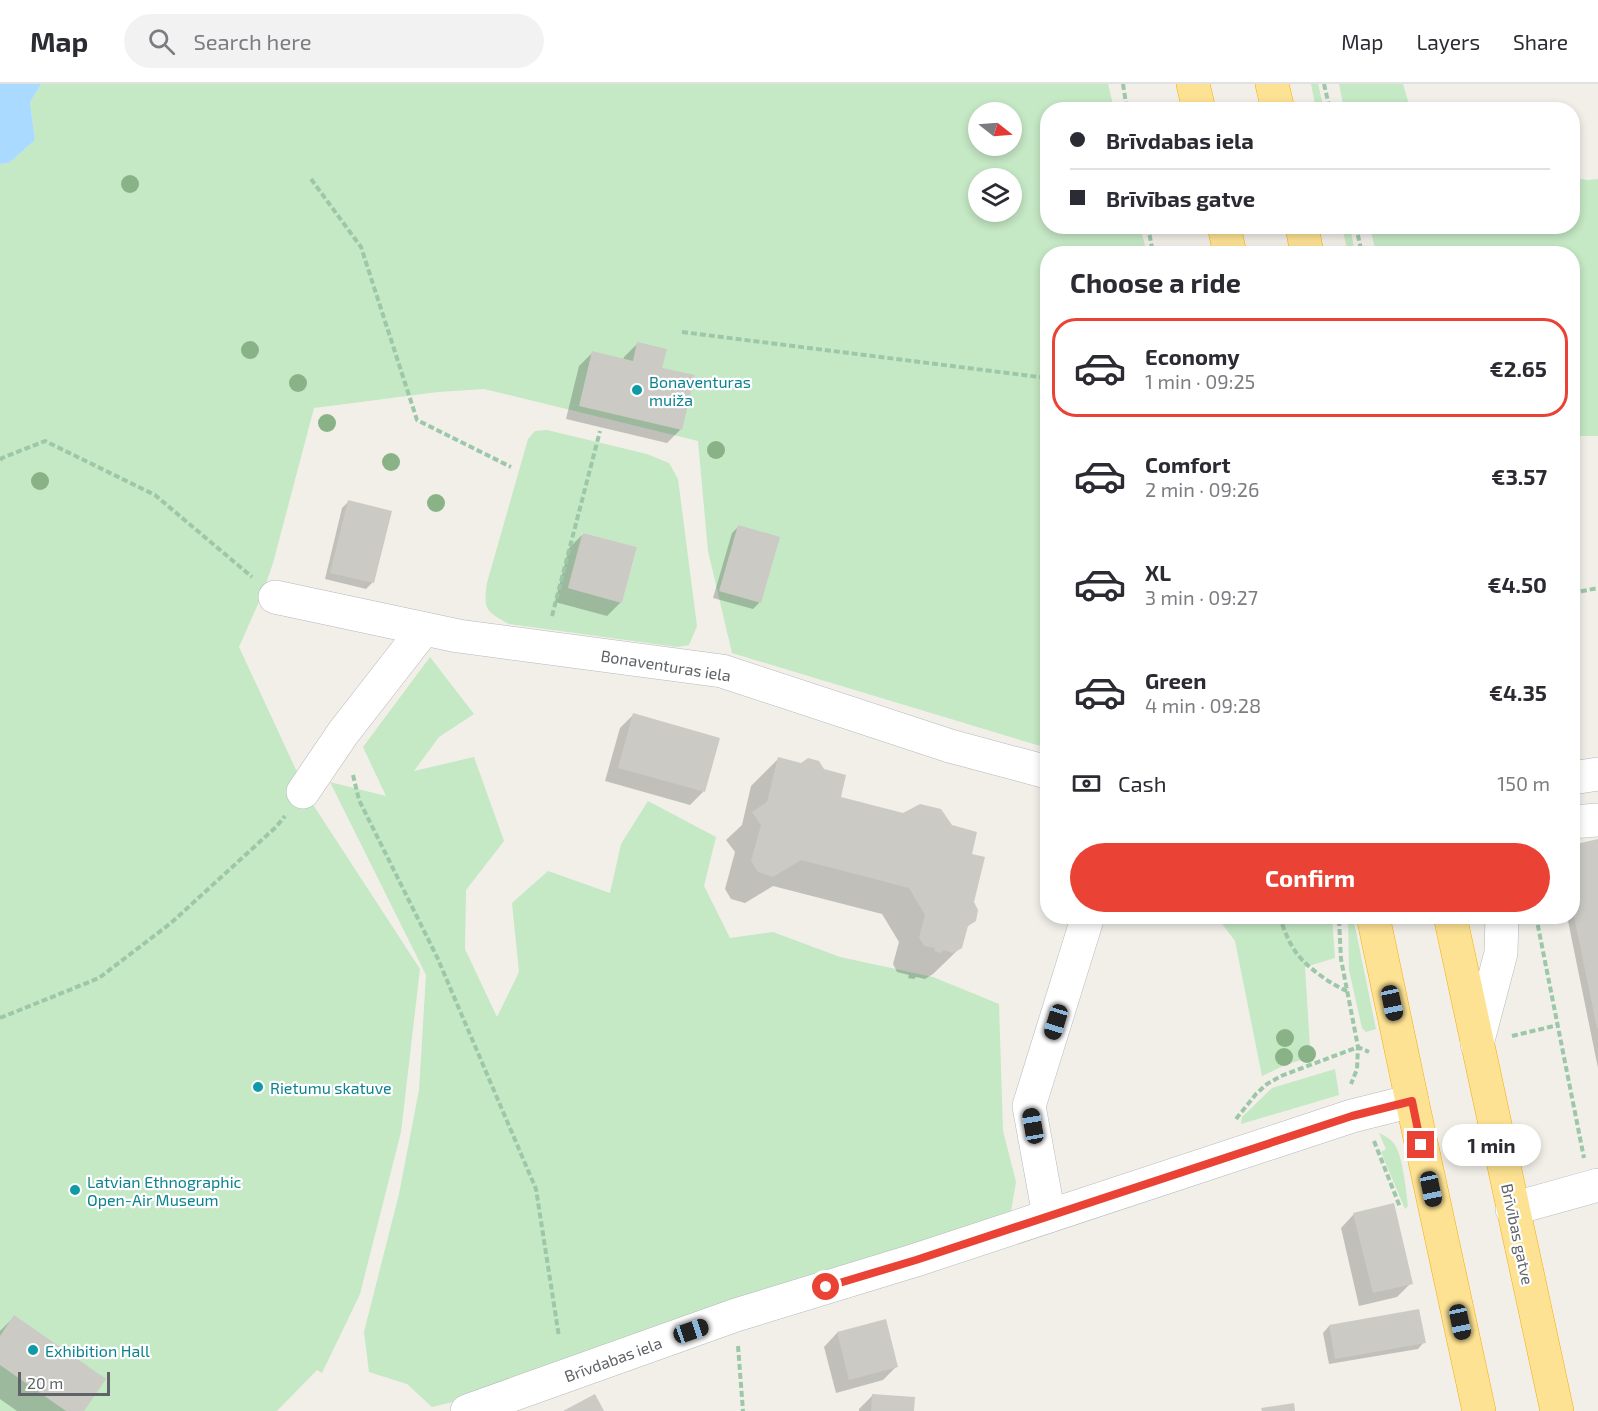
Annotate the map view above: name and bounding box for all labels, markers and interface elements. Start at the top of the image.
search box [124,14,544,68]
text: Map [30,24,88,58]
icon: search [145,25,178,58]
text: Search here [193,28,312,54]
text: Map [1341,29,1383,54]
text: Layers [1416,29,1480,54]
text: Share [1513,29,1568,54]
north arrow [968,102,1022,156]
map controls [968,102,1022,222]
text: Brīvdabas iela [1106,127,1254,153]
button: layers [968,168,1022,222]
text: Brīvības gatve [1106,185,1255,211]
text: Choose a ride [1070,266,1241,298]
icon: car [1073,341,1127,395]
text: Economy [1145,343,1240,369]
text: €2.65 [1490,355,1547,381]
text: 1 min · 09:25 [1145,369,1255,393]
place label: Bonaventuras muiža [649,372,751,409]
marker: Bonaventuras muiža [630,383,644,397]
icon: car [1073,449,1127,503]
text: Comfort [1145,451,1230,477]
text: €3.57 [1491,463,1547,489]
text: 2 min · 09:26 [1145,477,1259,501]
icon: car [1073,557,1127,611]
text: XL [1145,559,1171,585]
text: €4.50 [1487,571,1547,597]
text: 3 min · 09:27 [1145,585,1258,609]
street label: Bonaventuras iela [600,645,732,685]
icon: car [1073,665,1127,719]
text: Green [1145,667,1207,693]
text: €4.35 [1489,679,1547,705]
text: 4 min · 09:28 [1145,693,1261,717]
icon: cash [1070,767,1103,800]
text: Cash [1118,770,1167,796]
text: 150 m [1497,771,1550,795]
button: Confirm [1070,843,1550,912]
car [1379,984,1405,1022]
car [1042,1002,1070,1042]
place label: Rietumu skatuve [270,1078,392,1097]
marker: Rietumu skatuve [251,1080,265,1094]
car [1021,1107,1045,1145]
callout: 1 min [1442,1124,1541,1166]
route end [1407,1131,1434,1158]
text: 1 min [1467,1133,1516,1157]
car [1418,1170,1444,1208]
place label: Latvian Ethnographic Open-Air Museum [87,1172,242,1209]
street label: Brīvības gatve [1498,1182,1538,1286]
marker: Latvian Ethnographic Open-Air Museum [68,1183,82,1197]
route start [812,1273,839,1300]
car [1447,1303,1473,1341]
car [671,1317,711,1345]
street label: Brīvdabas iela [562,1333,664,1385]
place label: Exhibition Hall [45,1341,150,1360]
marker: Exhibition Hall [26,1343,40,1357]
scale bar [18,1369,110,1396]
text: 20 m [27,1373,63,1392]

